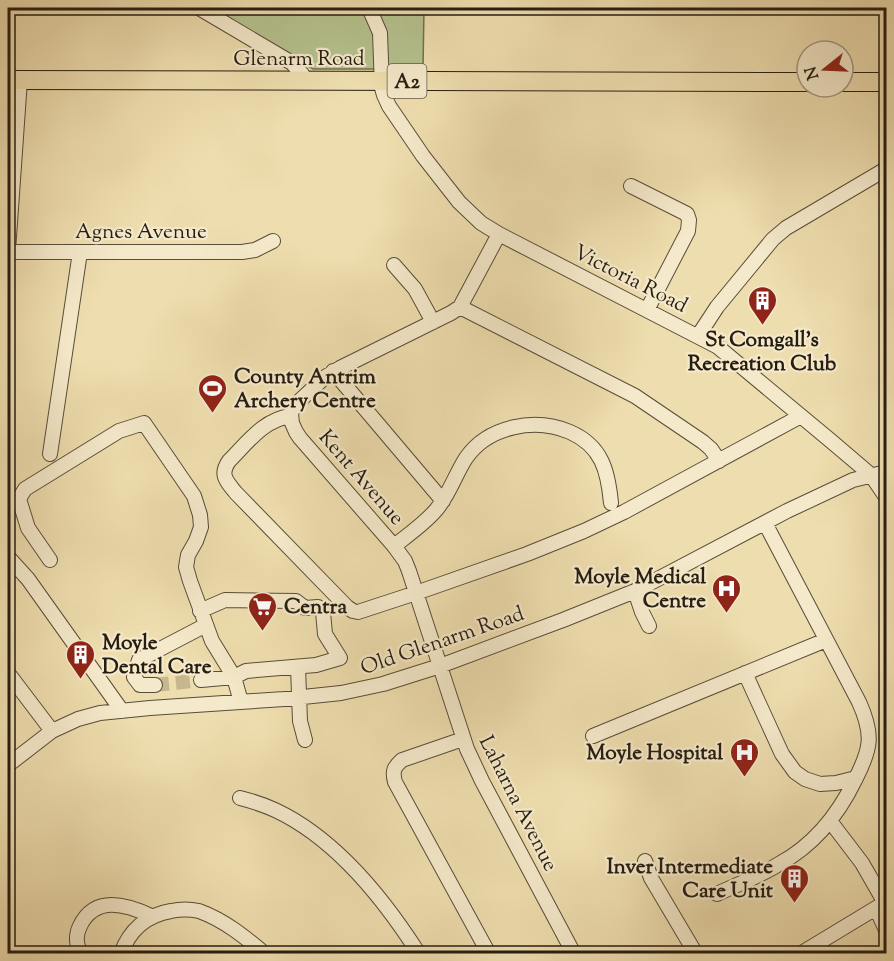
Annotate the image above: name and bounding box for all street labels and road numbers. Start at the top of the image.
street label: Glenarm Road [233,45,365,75]
road number: A2 [388,64,426,98]
street label: Agnes Avenue [75,218,207,248]
street label: Victoria Road [568,238,693,322]
street label: Kent Avenue [310,424,411,533]
street label: Old Glenarm Road [357,600,529,684]
street label: Laharna Avenue [470,731,564,877]

